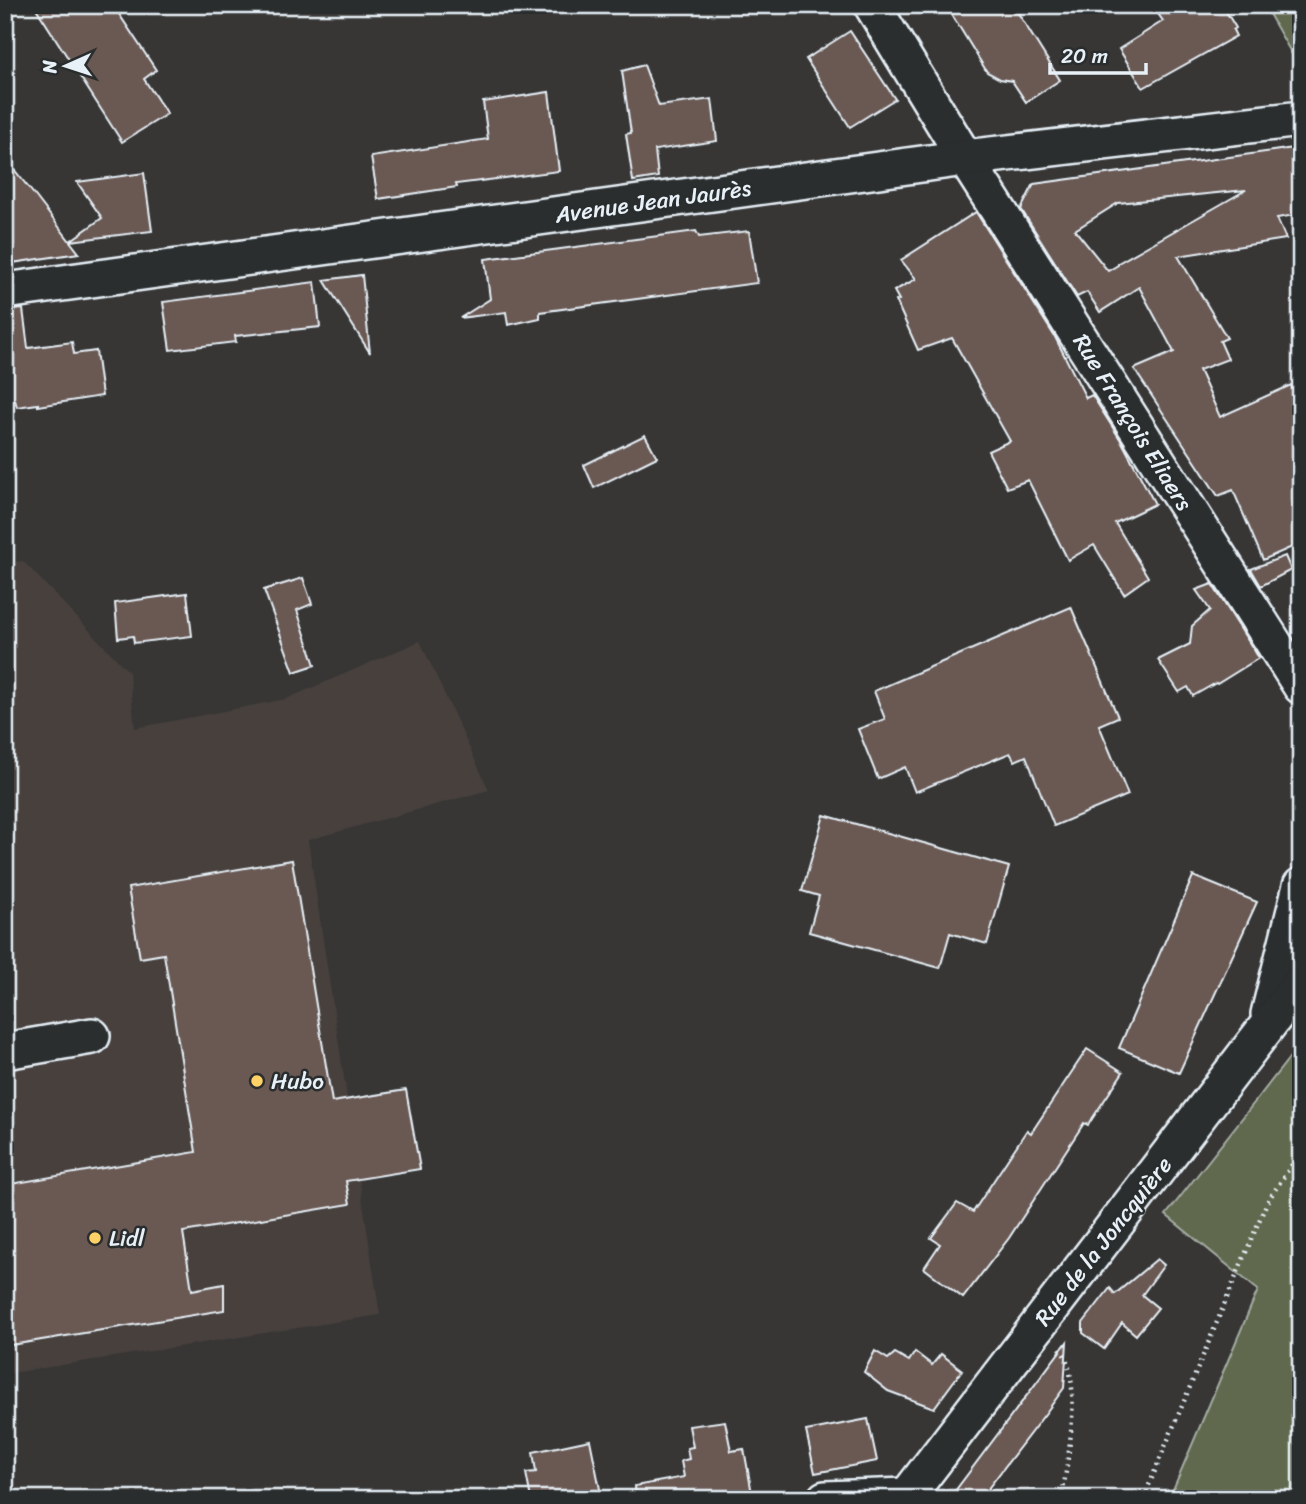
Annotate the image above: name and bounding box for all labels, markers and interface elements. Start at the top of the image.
north arrow [32,32,102,102]
scale bar [1050,32,1147,76]
text: 20 m [1061,37,1108,75]
text: N [33,59,66,75]
street label: Avenue Jean Jaurès [552,167,754,236]
street label: Rue François Eliaers [1061,325,1204,520]
place label: Hubo [271,1061,324,1102]
marker: Hubo [249,1073,265,1089]
street label: Rue de la Joncquière [1024,1147,1183,1335]
place label: Lidl [109,1218,145,1259]
marker: Lidl [87,1230,103,1246]

